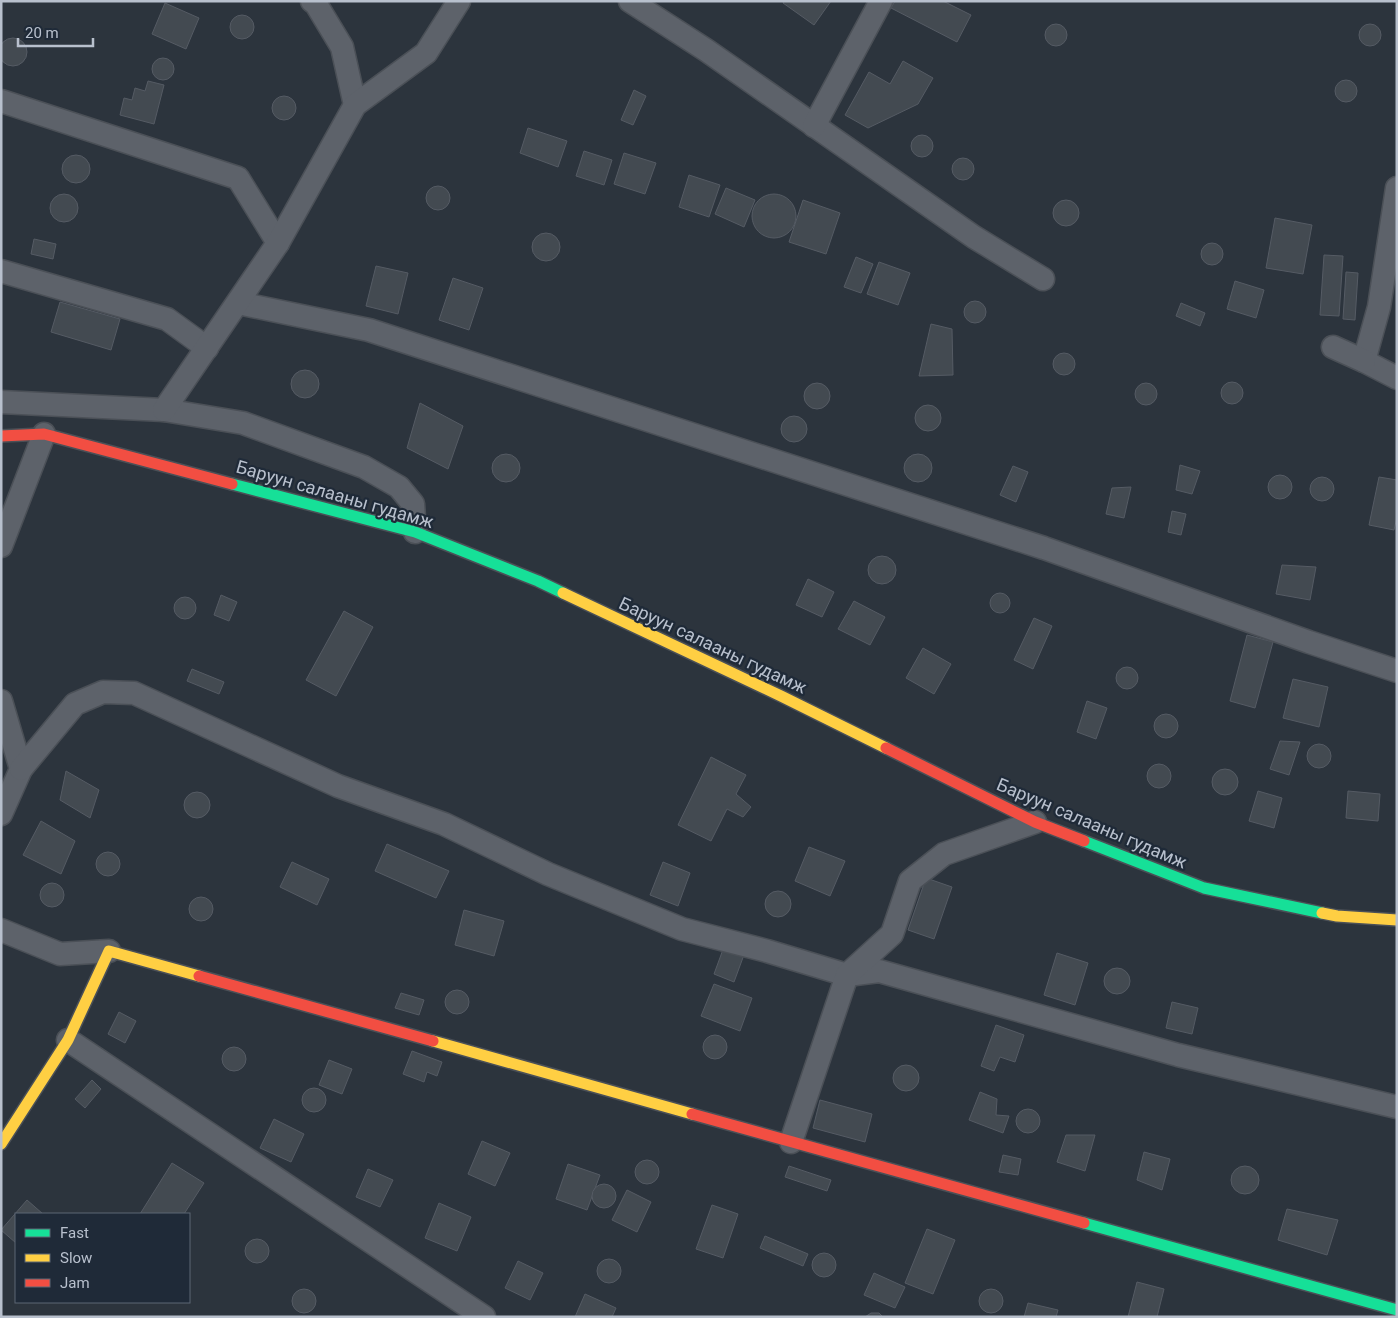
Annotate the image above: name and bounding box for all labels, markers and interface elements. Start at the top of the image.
scale bar [18,15,92,47]
text: 20 m [25,24,59,42]
street label: Баруун салааны гудамж [234,456,436,532]
street label: Баруун салааны гудамж [616,592,810,698]
street label: Баруун салааны гудамж [994,773,1190,873]
legend [15,1213,190,1303]
text: Fast [60,1224,89,1242]
text: Slow [60,1249,92,1267]
text: Jam [60,1274,90,1292]

